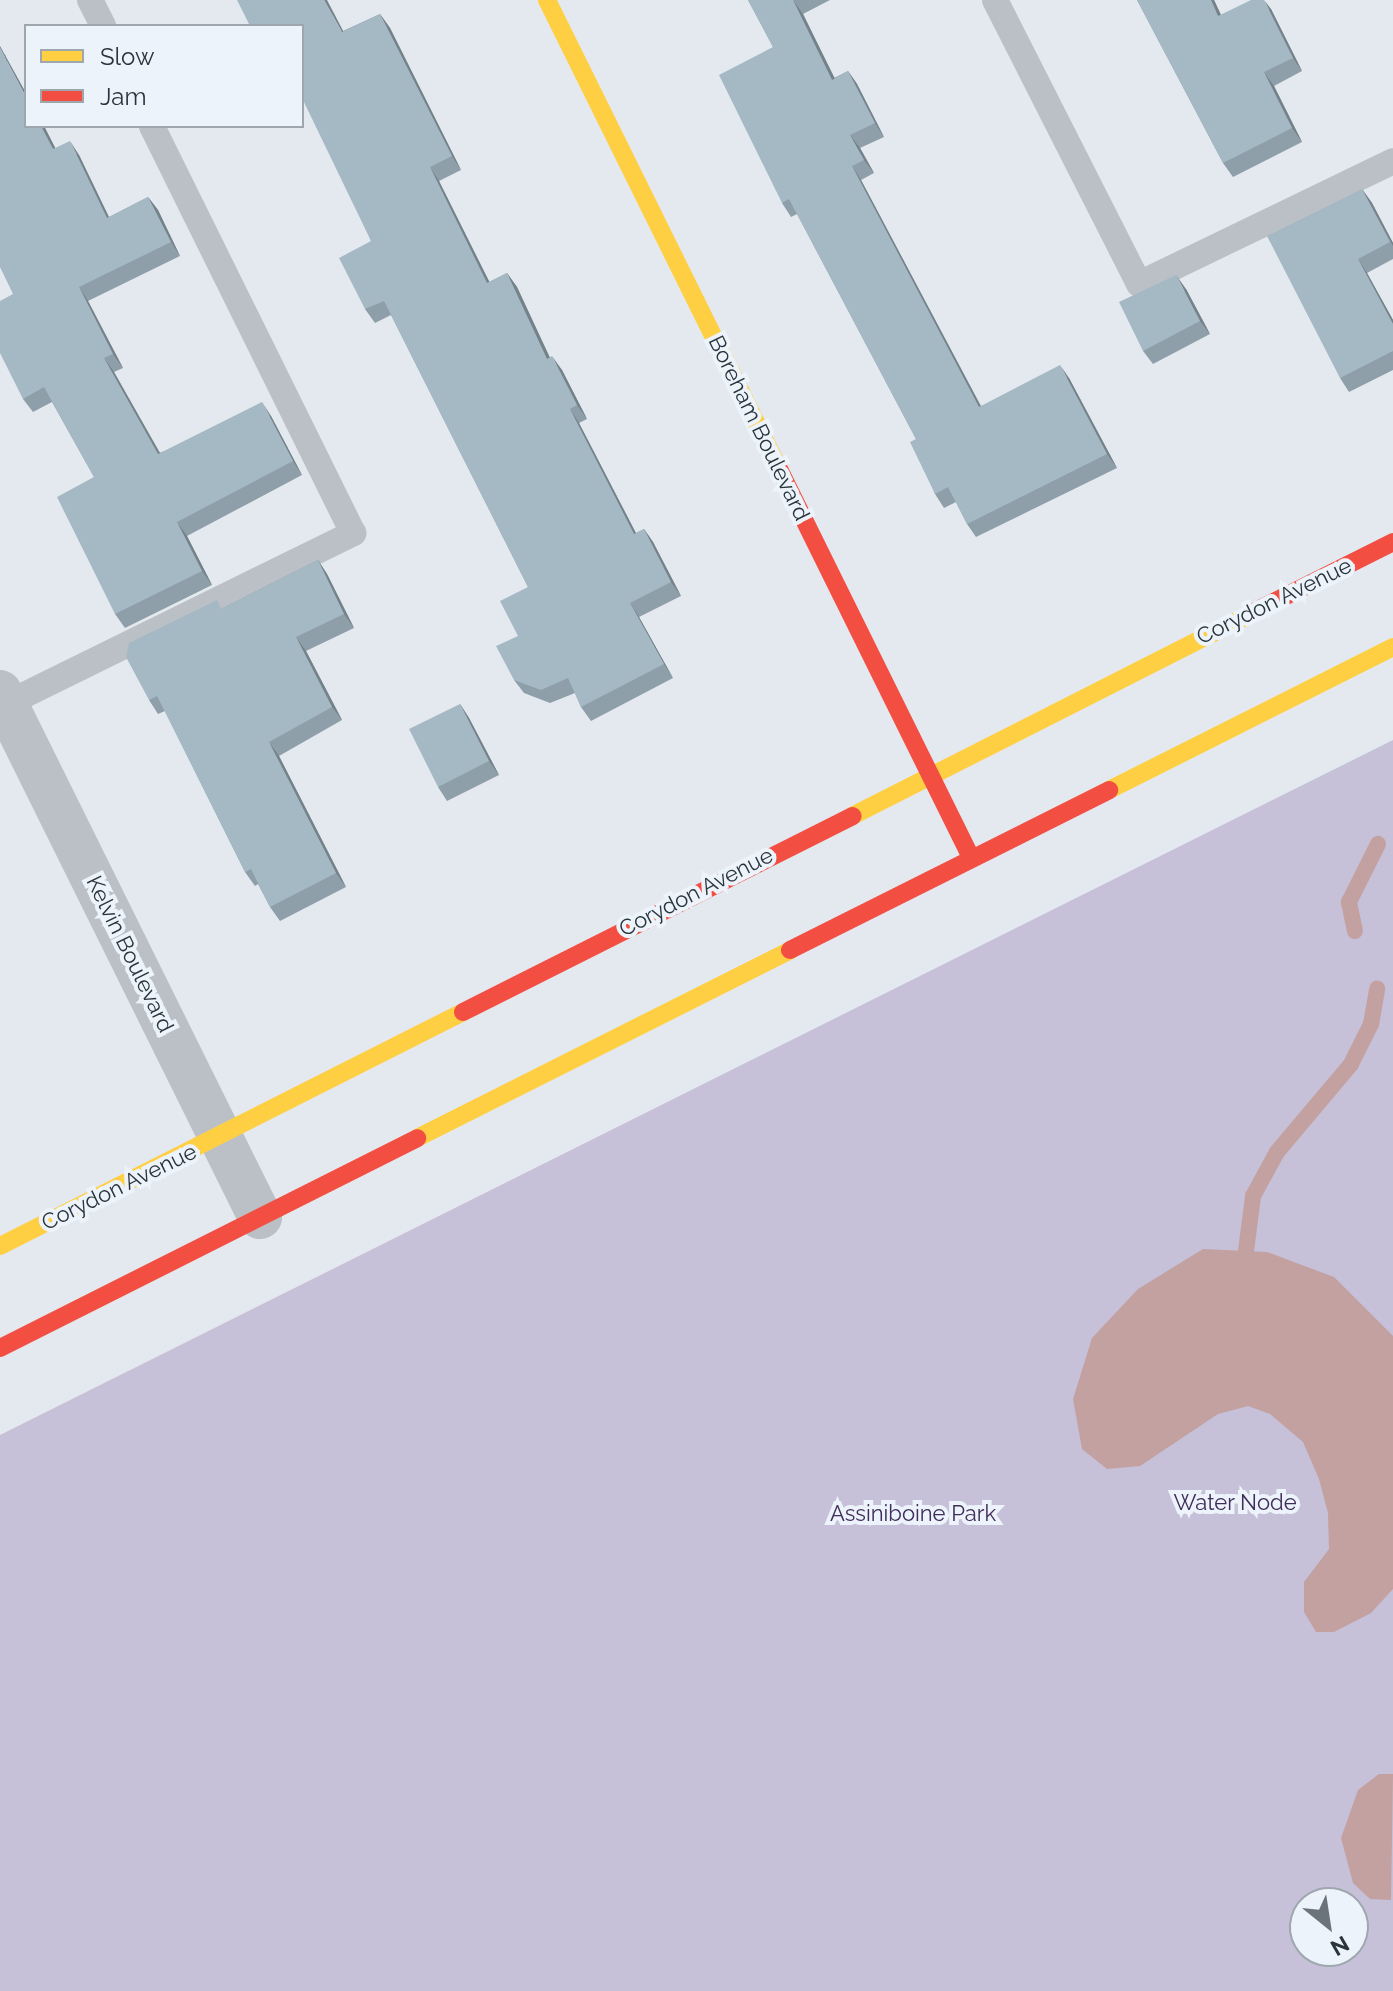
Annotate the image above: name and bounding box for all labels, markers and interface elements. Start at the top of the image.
legend [24,24,304,128]
text: Slow [100,42,154,71]
text: Jam [100,82,146,111]
street label: Boreham Boulevard [703,331,815,525]
street label: Corydon Avenue [1192,552,1356,650]
street label: Corydon Avenue [614,842,778,942]
street label: Kelvin Boulevard [81,871,179,1037]
street label: Corydon Avenue [37,1138,201,1236]
park label: Water Node [1173,1490,1297,1516]
park label: Assiniboine Park [830,1501,996,1527]
north arrow [1289,1887,1369,1967]
text: N [1326,1931,1354,1962]

